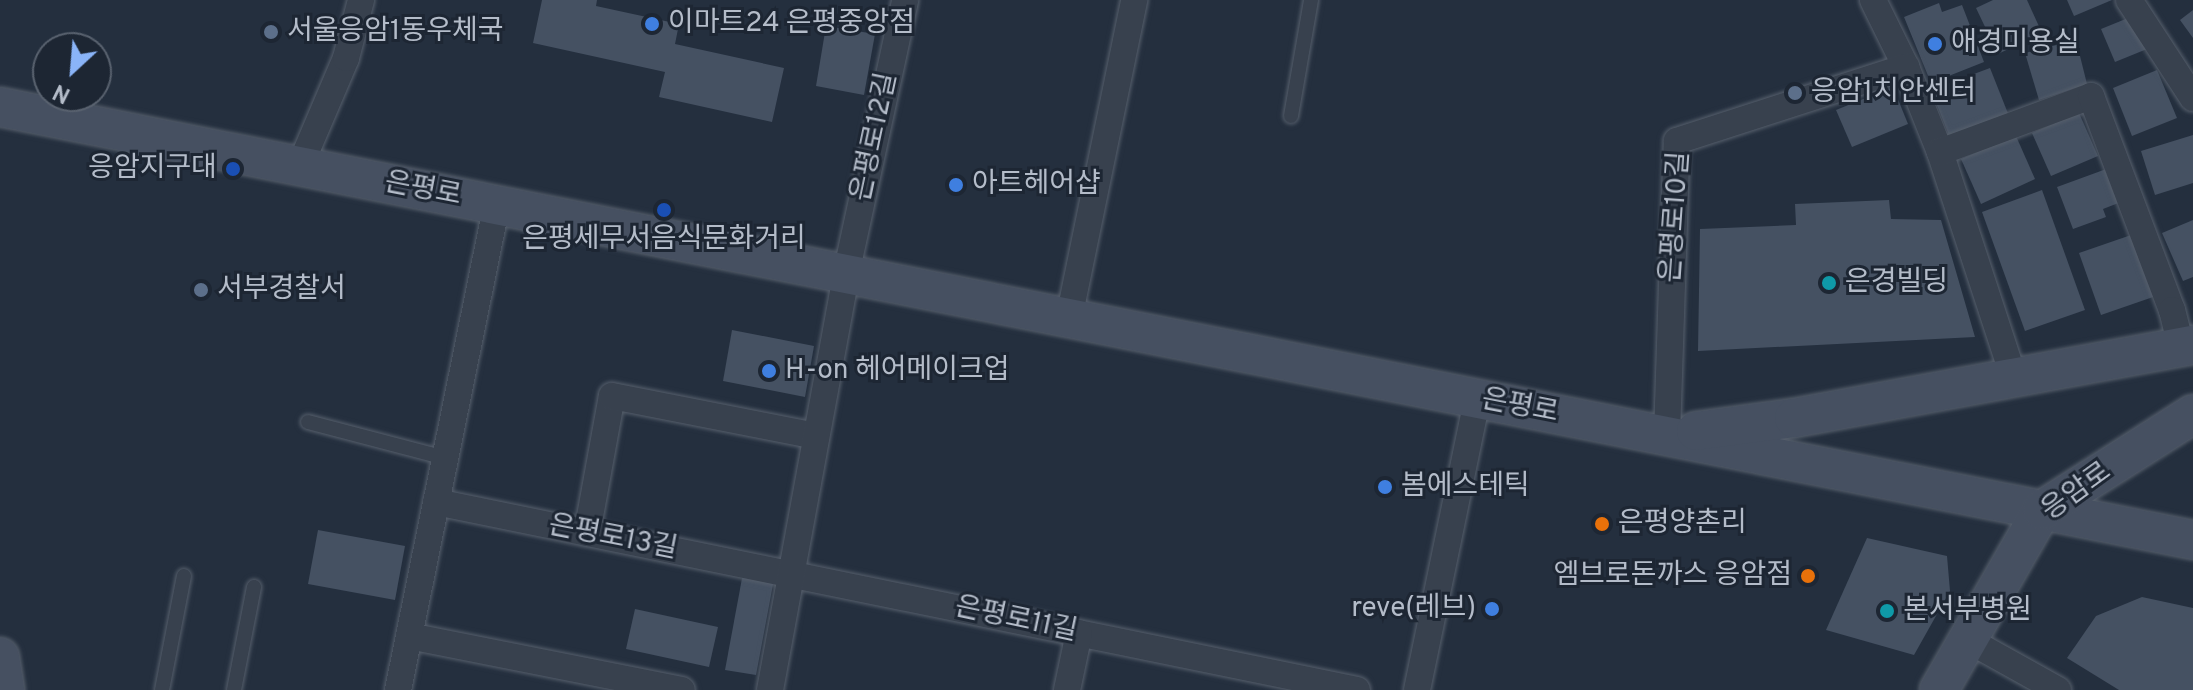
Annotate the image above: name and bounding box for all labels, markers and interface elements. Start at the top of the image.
place label: 이마트24 은평중앙점 [668,7,915,41]
place label: 서울응암1동우체국 [287,15,504,49]
marker: 이마트24 은평중앙점 [643,15,661,33]
marker: 서울응암1동우체국 [262,23,280,41]
place label: 애경미용실 [1951,27,2080,61]
north arrow [32,32,112,112]
marker: 애경미용실 [1926,35,1944,53]
street label: 은평로12길 [845,70,905,204]
place label: 응암1치안센터 [1811,76,1976,110]
text: N [49,77,75,108]
marker: 응암1치안센터 [1786,84,1804,102]
street label: 은평로10길 [1655,150,1697,284]
place label: 응암지구대 [88,152,217,186]
marker: 응암지구대 [224,160,242,178]
street label: 은평로 [382,166,464,214]
place label: 아트헤어샵 [972,168,1101,202]
marker: 아트헤어샵 [947,176,965,194]
marker: 은평세무서음식문화거리 [655,201,673,219]
place label: 은평세무서음식문화거리 [522,223,806,257]
place label: 은경빌딩 [1845,266,1948,300]
place label: 서부경찰서 [217,273,346,307]
marker: 은경빌딩 [1820,274,1838,292]
marker: 서부경찰서 [192,281,210,299]
place label: H-on 헤어메이크업 [785,354,1010,388]
marker: H-on 헤어메이크업 [760,362,778,380]
street label: 은평로 [1479,383,1561,431]
street label: 응암로 [2036,456,2118,528]
place label: 봄에스테틱 [1401,470,1530,504]
marker: 봄에스테틱 [1376,478,1394,496]
place label: 은평양촌리 [1618,507,1747,541]
street label: 은평로13길 [546,509,680,567]
marker: 은평양촌리 [1593,515,1611,533]
place label: 엠브로돈까스 응암점 [1554,559,1792,593]
marker: 엠브로돈까스 응암점 [1799,567,1817,585]
street label: 은평로11길 [952,591,1080,649]
place label: reve(레브) [1351,592,1476,626]
place label: 본서부병원 [1903,594,2032,628]
marker: reve(레브) [1483,600,1501,618]
marker: 본서부병원 [1878,602,1896,620]

